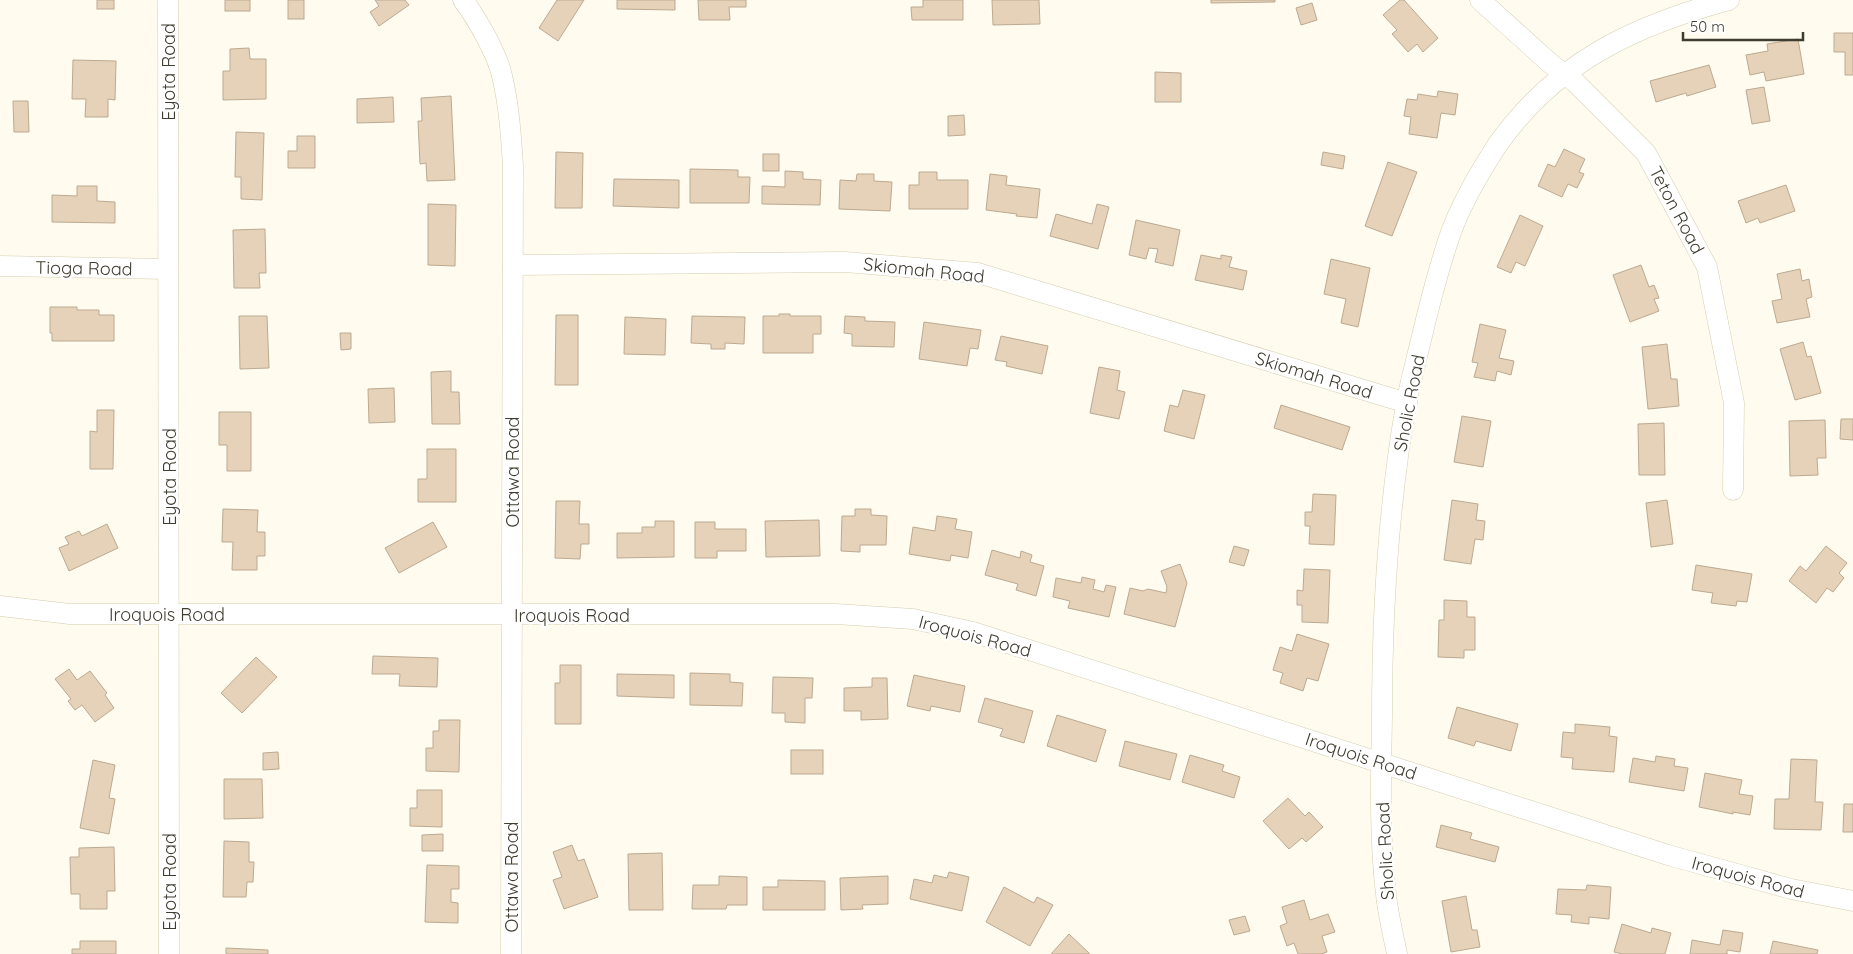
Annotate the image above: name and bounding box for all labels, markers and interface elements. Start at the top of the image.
scale bar [1683,10,1803,42]
text: 50 m [1690,17,1725,36]
street label: Eyota Road [157,23,180,121]
street label: Teton Road [1644,162,1710,258]
street label: Skiomah Road [862,252,986,288]
street label: Tioga Road [35,256,133,280]
street label: Skiomah Road [1252,346,1376,404]
street label: Sholic Road [1388,353,1430,453]
street label: Ottawa Road [501,417,524,527]
street label: Eyota Road [158,428,181,526]
street label: Iroquois Road [109,603,225,626]
street label: Iroquois Road [514,604,630,627]
street label: Iroquois Road [916,610,1034,662]
street label: Iroquois Road [1302,727,1420,785]
street label: Sholic Road [1371,801,1399,901]
street label: Ottawa Road [500,822,523,932]
street label: Eyota Road [158,833,181,931]
street label: Iroquois Road [1689,851,1807,903]

